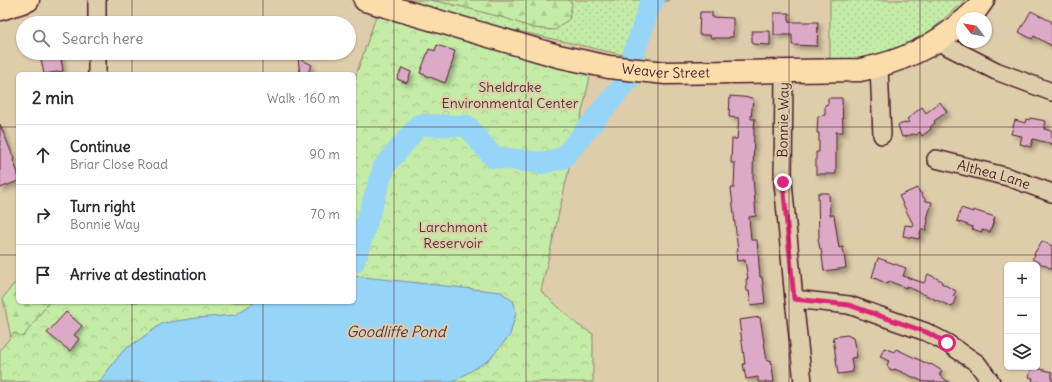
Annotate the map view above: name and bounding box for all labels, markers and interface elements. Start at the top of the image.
north arrow [956,12,992,48]
search box [16,16,356,60]
icon: search [30,27,52,49]
text: Search here [62,29,143,48]
street label: Weaver Street [621,59,710,82]
park label: Sheldrake Environmental Center [442,78,579,112]
street label: Bonnie Way [773,82,793,158]
text: 2 min [32,87,74,109]
text: Walk · 160 m [267,90,340,107]
text: Continue [70,137,131,156]
icon: ahead [32,144,54,166]
text: 90 m [309,146,340,163]
text: Briar Close Road [70,156,168,173]
street label: Althea Lane [956,156,1033,193]
route end [774,173,792,191]
text: Turn right [70,197,135,216]
icon: right [32,204,54,226]
text: 70 m [311,206,340,223]
text: Bonnie Way [70,216,140,233]
park label: Larchmont Reservoir [418,218,488,252]
map controls [1004,262,1040,370]
button: + [1004,262,1040,298]
icon: arrive [32,264,54,286]
text: Arrive at destination [70,265,206,284]
button: − [1004,298,1040,334]
water label: Goodliffe Pond [347,322,448,341]
route start [938,334,956,352]
button: layers [1004,334,1040,370]

